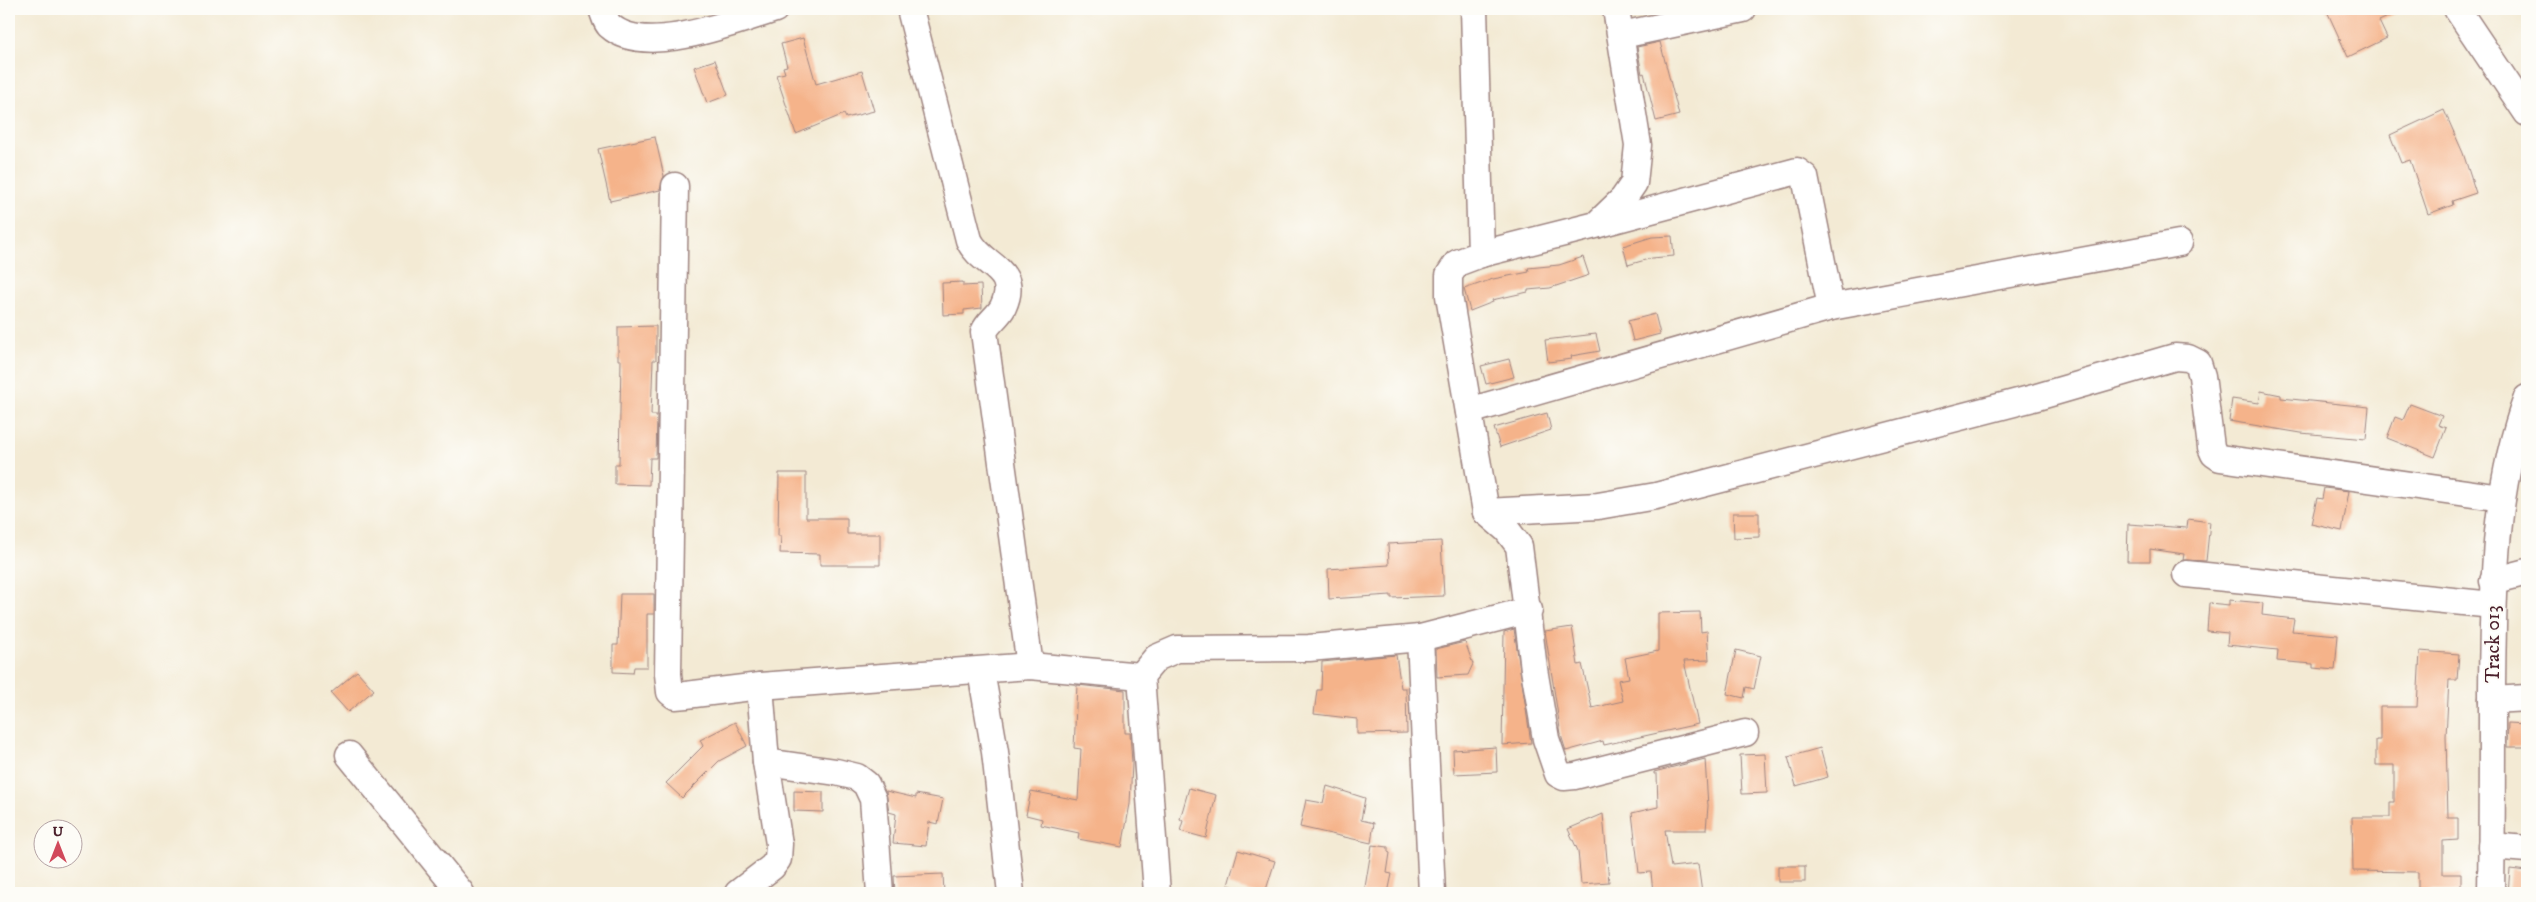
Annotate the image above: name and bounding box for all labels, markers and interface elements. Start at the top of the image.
street label: Track 013 [2481,605,2506,683]
north arrow [32,820,82,870]
text: U [53,823,64,841]

